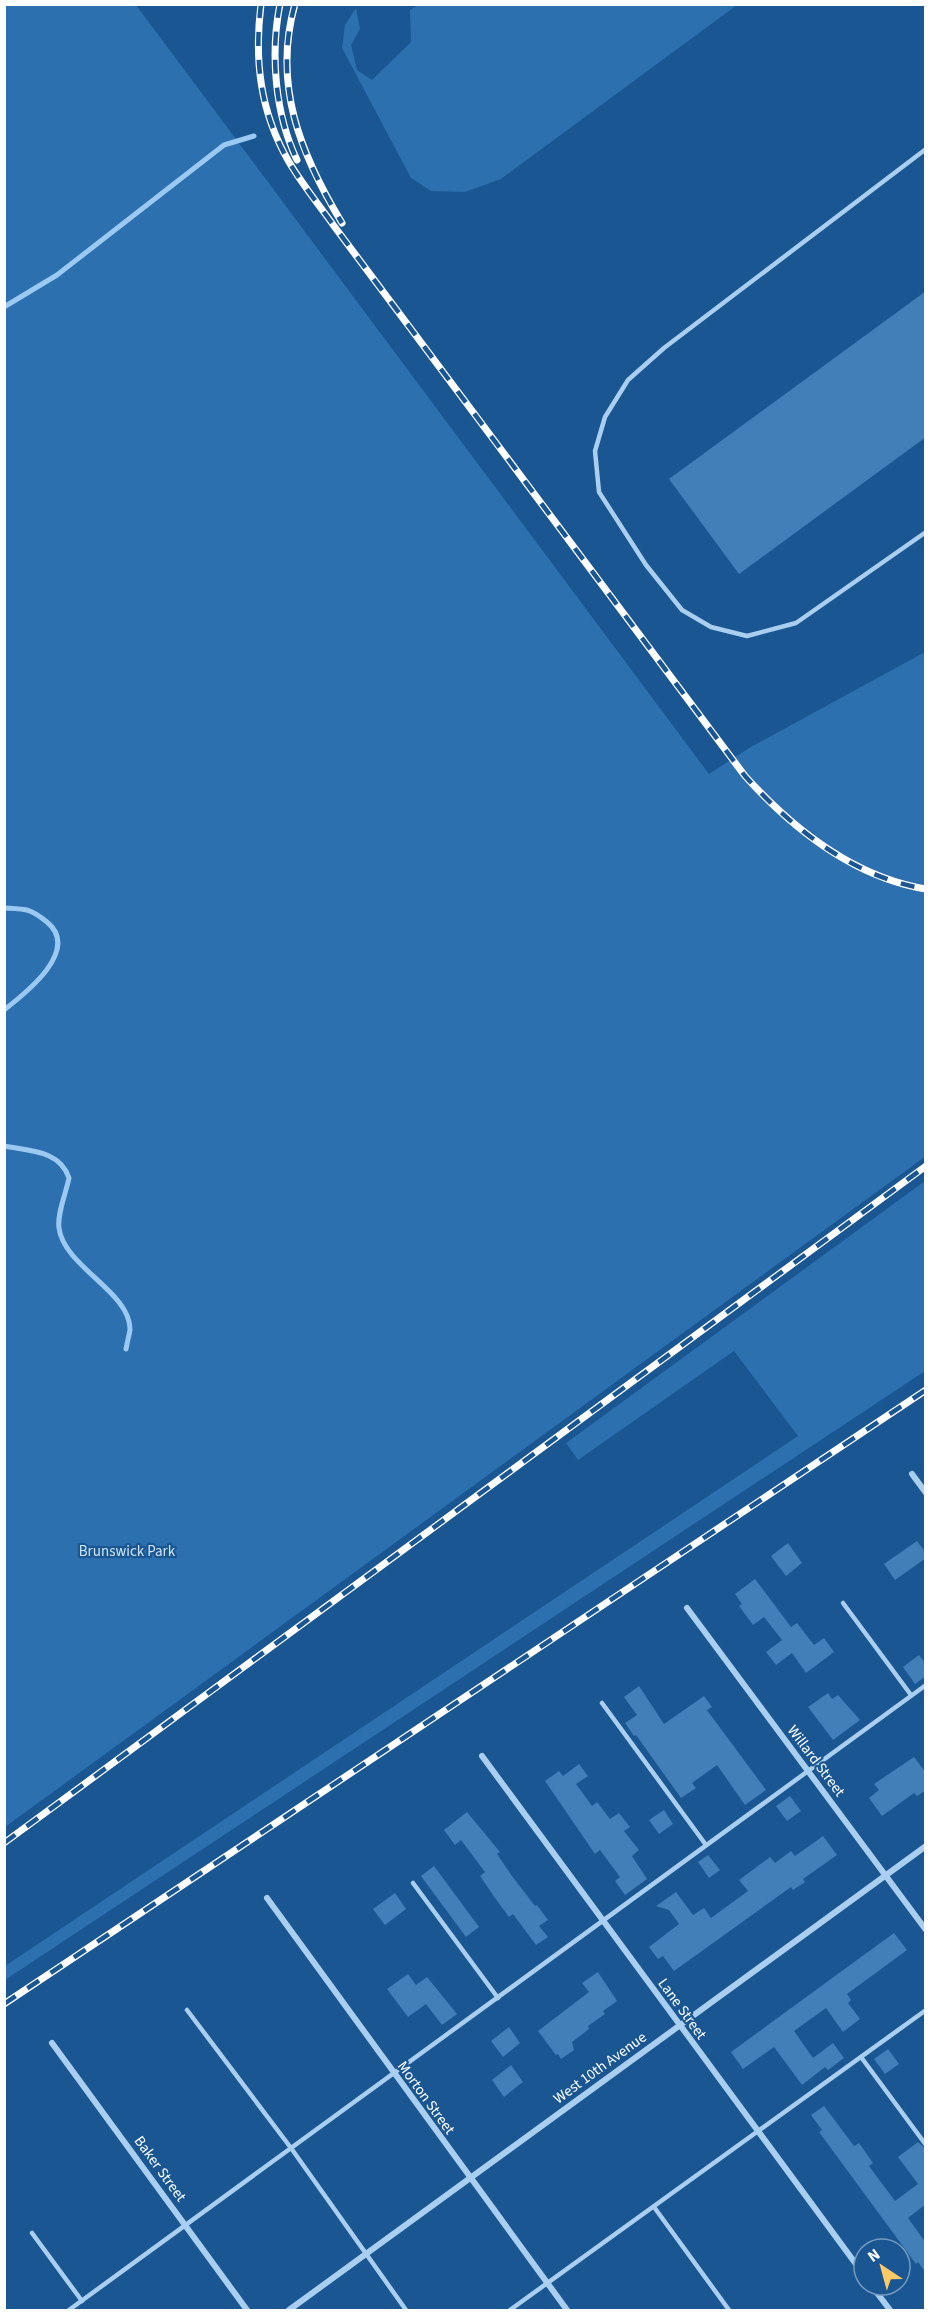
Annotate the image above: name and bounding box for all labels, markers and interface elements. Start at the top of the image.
park label: Brunswick Park [79,1541,176,1562]
street label: Willard Street [782,1721,850,1801]
street label: Lane Street [653,1974,711,2044]
street label: West 10th Avenue [549,2027,651,2109]
street label: Morton Street [392,2057,460,2139]
street label: Baker Street [129,2132,191,2206]
north arrow [852,2237,912,2297]
text: N [863,2244,885,2268]

